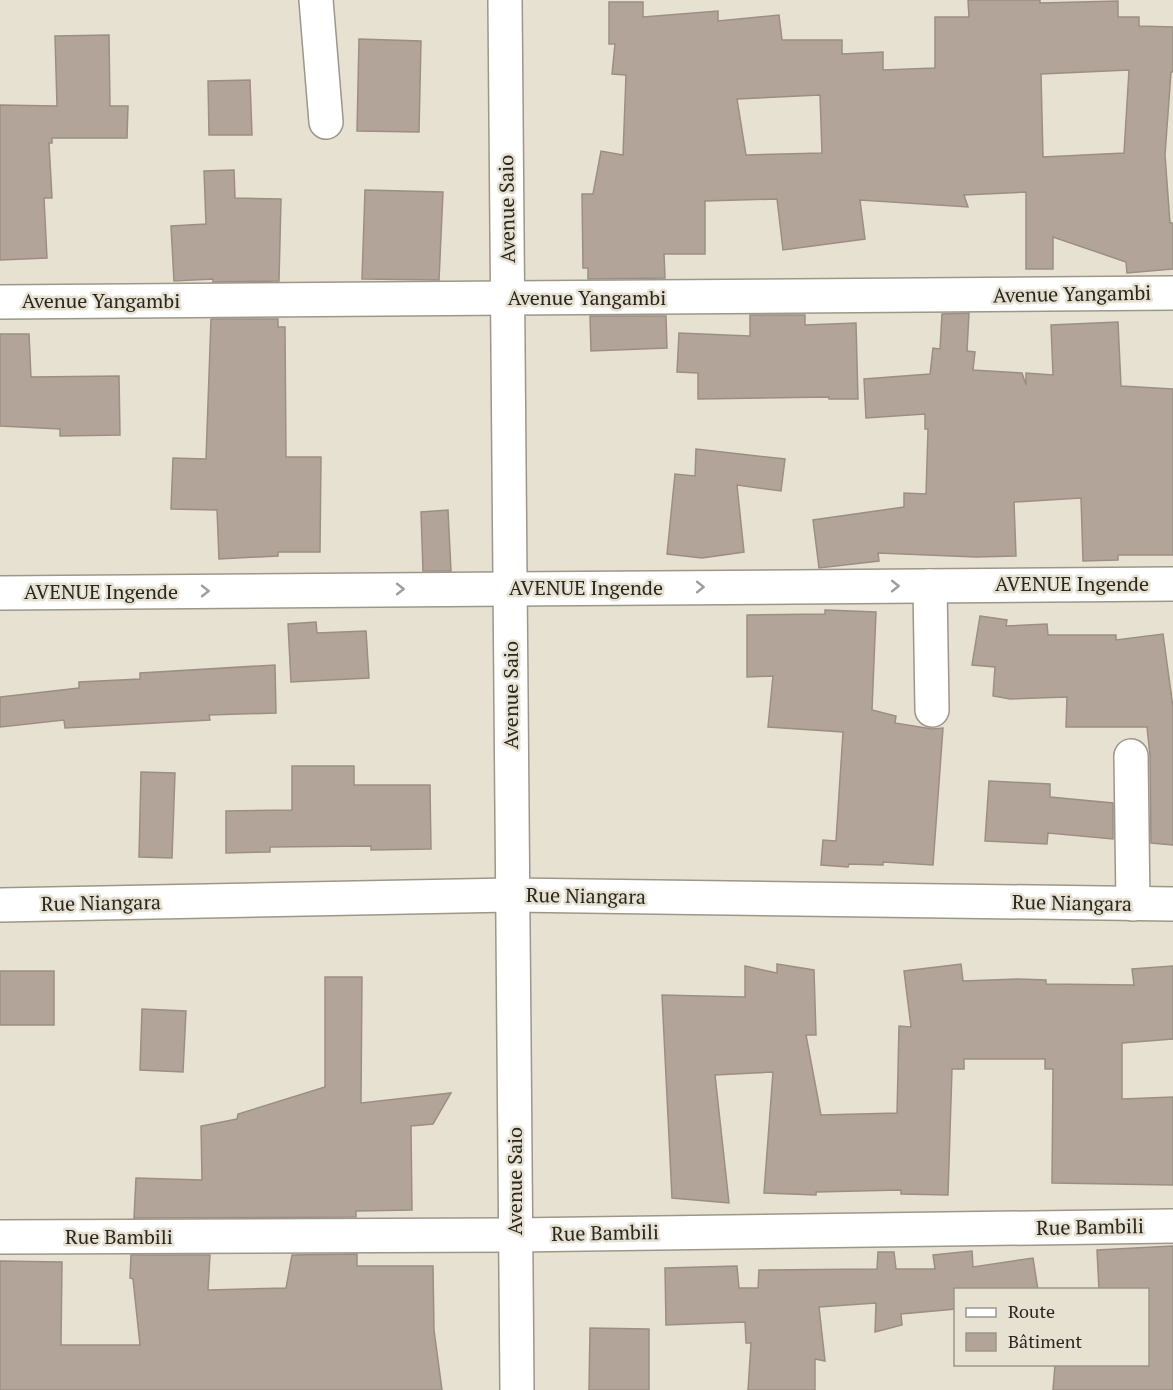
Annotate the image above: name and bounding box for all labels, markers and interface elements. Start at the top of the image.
street label: Avenue Saio [492,155,521,263]
street label: Avenue Yangambi [993,279,1151,308]
street label: Avenue Yangambi [508,284,666,311]
street label: Avenue Yangambi [22,287,180,314]
street label: AVENUE Ingende [995,570,1149,597]
street label: AVENUE Ingende [509,574,663,601]
street label: AVENUE Ingende [24,578,178,605]
one-way arrow [891,580,900,592]
one-way arrow [696,581,705,593]
one-way arrow [396,583,405,596]
one-way arrow [201,585,210,597]
street label: Avenue Saio [497,641,524,749]
street label: Rue Niangara [526,881,646,910]
street label: Rue Niangara [41,888,161,917]
street label: Rue Niangara [1012,888,1132,917]
street label: Avenue Saio [501,1127,528,1235]
street label: Rue Bambili [1036,1212,1144,1241]
street label: Rue Bambili [551,1218,659,1247]
street label: Rue Bambili [65,1223,173,1250]
legend [954,1288,1149,1366]
text: Route [1008,1299,1055,1323]
text: Bâtiment [1008,1329,1083,1353]

